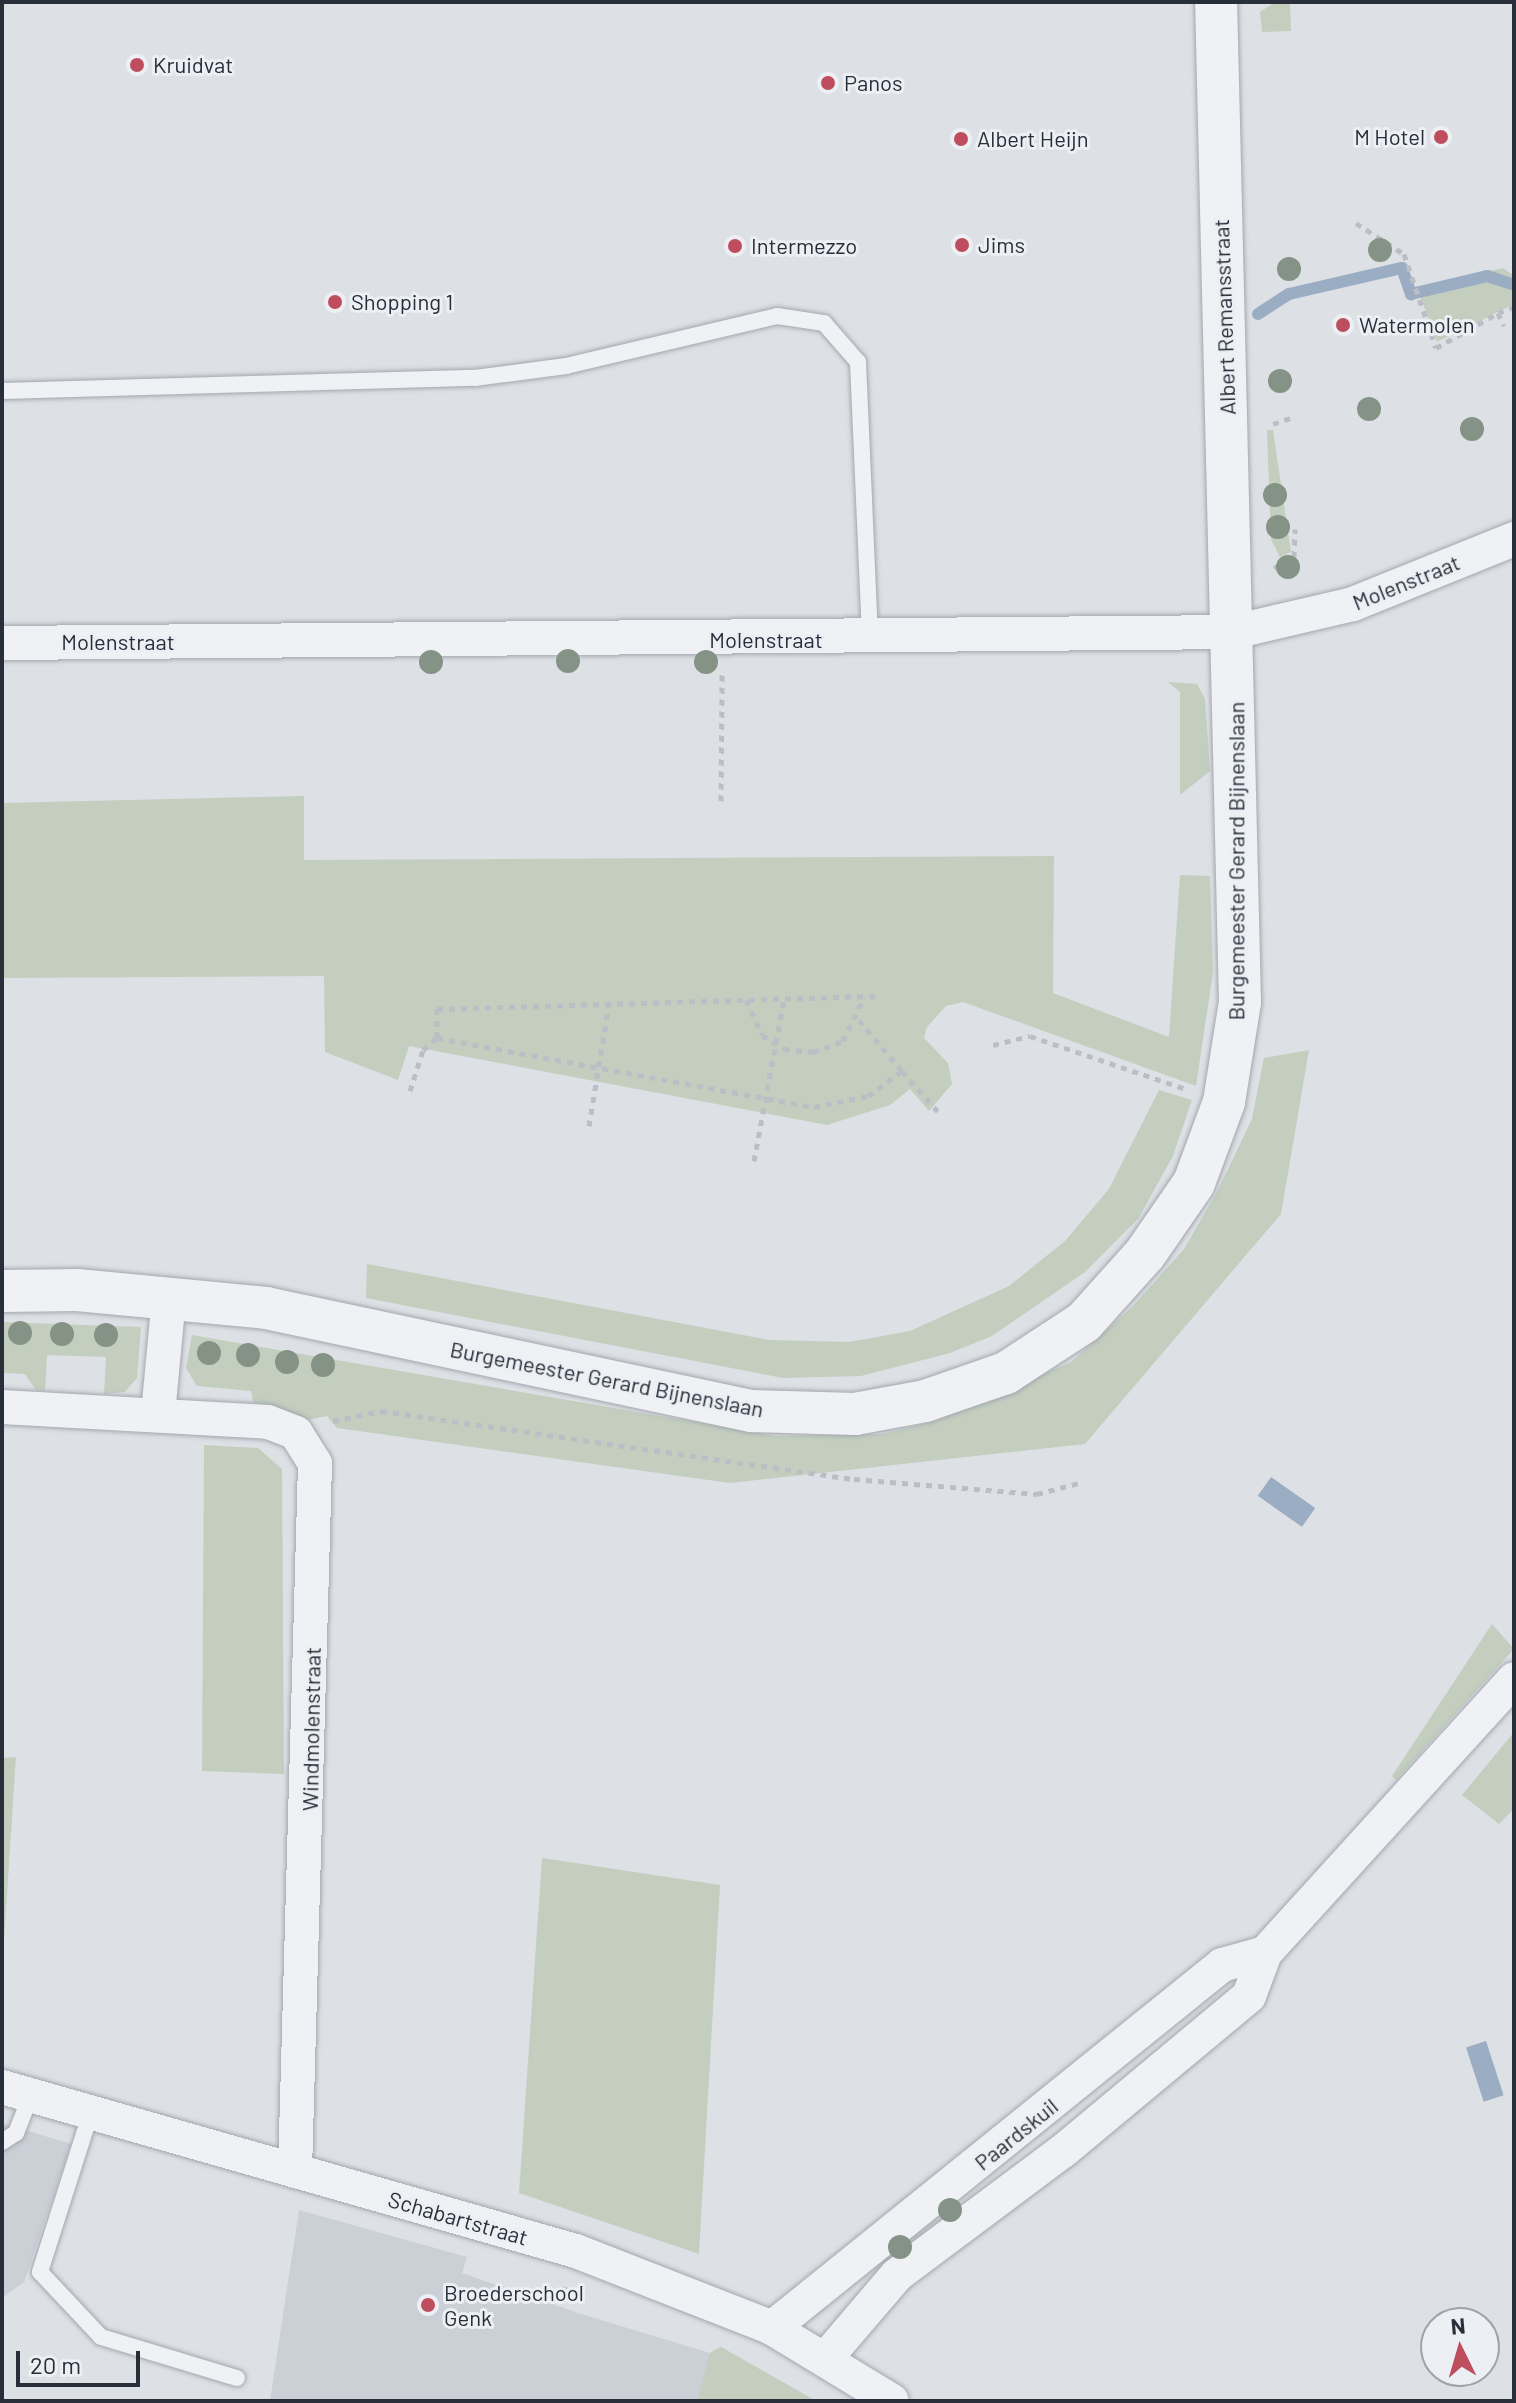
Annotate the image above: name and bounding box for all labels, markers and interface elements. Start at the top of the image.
place label: Kruidvat [153,52,233,78]
marker: Kruidvat [128,56,146,74]
place label: Panos [844,70,902,96]
marker: Panos [819,74,837,92]
place label: M Hotel [1354,124,1425,150]
place label: Albert Heijn [977,126,1089,152]
marker: M Hotel [1432,128,1450,146]
marker: Albert Heijn [952,130,970,148]
street label: Albert Remansstraat [1207,218,1241,416]
place label: Jims [978,232,1025,258]
place label: Intermezzo [751,233,857,259]
marker: Jims [953,236,971,254]
marker: Intermezzo [726,237,744,255]
place label: Shopping 1 [351,289,453,315]
marker: Shopping 1 [326,293,344,311]
place label: Watermolen [1359,312,1474,338]
marker: Watermolen [1334,316,1352,334]
street label: Molenstraat [1349,549,1463,615]
street label: Molenstraat [709,627,823,653]
street label: Molenstraat [61,629,175,655]
street label: Burgemeester Gerard Bijnenslaan [1223,702,1249,1020]
street label: Burgemeester Gerard Bijnenslaan [448,1336,766,1422]
street label: Windmolenstraat [296,1647,326,1811]
street label: Paardskuil [969,2092,1063,2176]
street label: Schabartstraat [385,2185,531,2251]
place label: Broederschool Genk [444,2279,584,2330]
marker: Broederschool Genk [419,2296,437,2314]
north arrow [1420,2307,1500,2387]
text: N [1450,2311,1467,2339]
scale bar [20,2335,144,2385]
text: 20 m [30,2350,81,2379]

